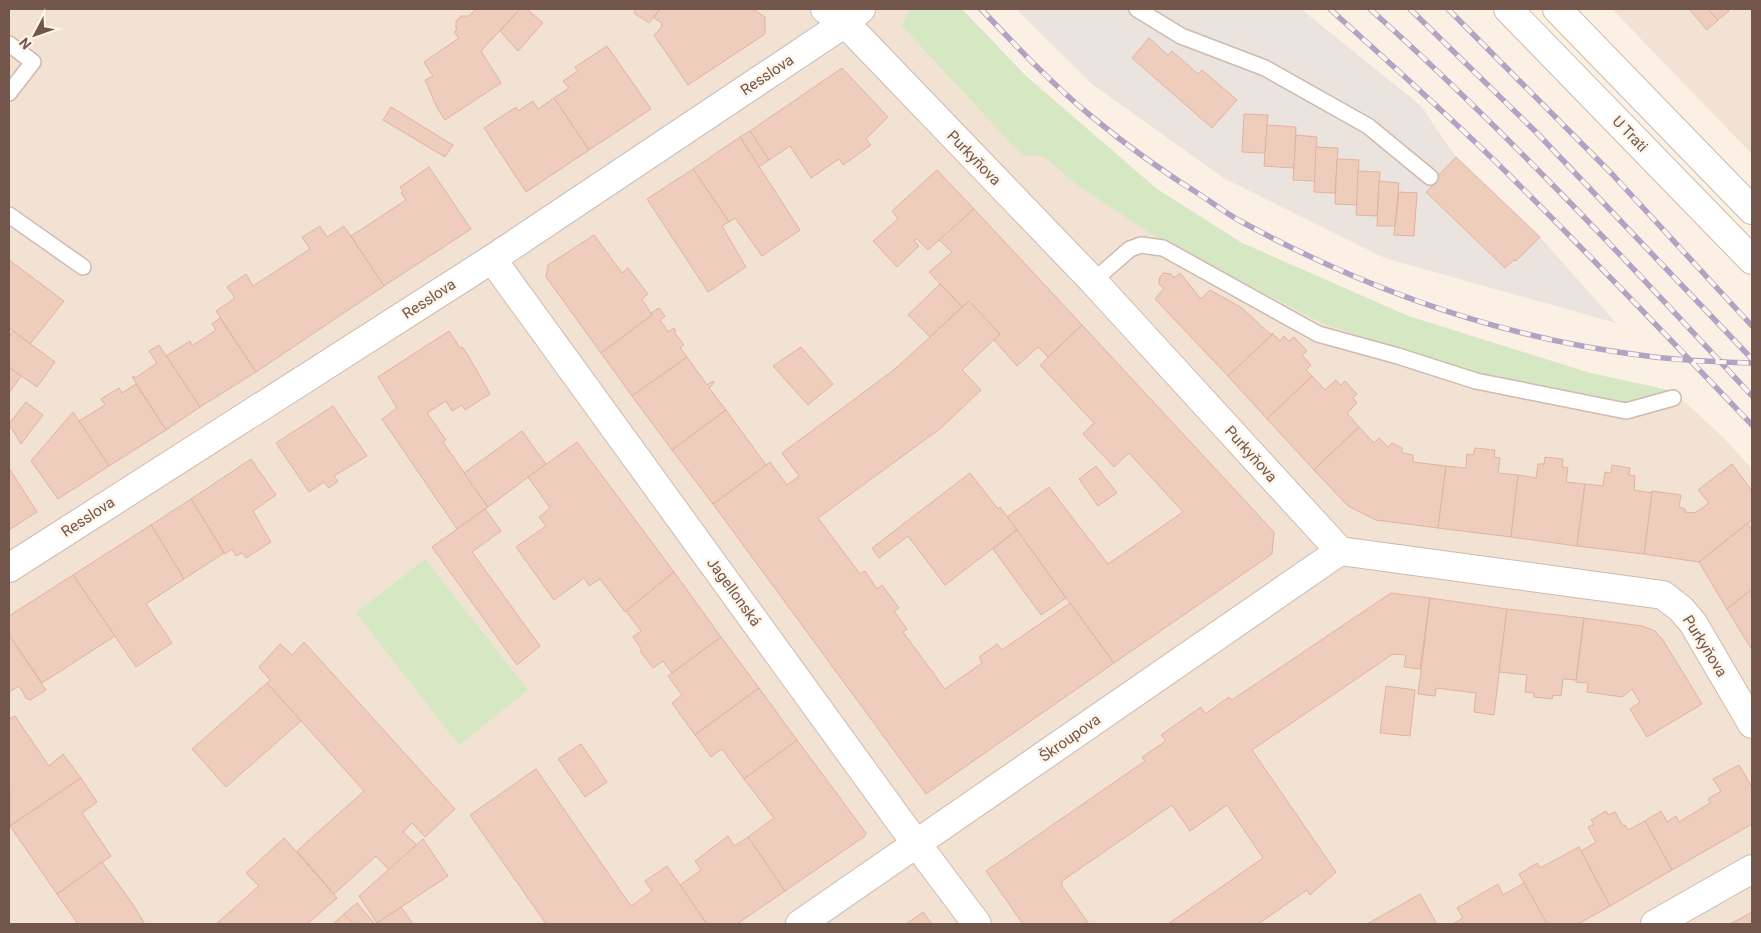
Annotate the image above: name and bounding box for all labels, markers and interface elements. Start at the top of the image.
north arrow [10,10,60,60]
text: N [16,35,34,53]
street label: Resslova [737,51,797,99]
street label: U Trati [1609,112,1651,156]
street label: Purkyňova [943,127,1005,189]
street label: Resslova [399,275,459,323]
street label: Purkyňova [1221,422,1281,486]
street label: Resslova [58,493,118,541]
street label: Jagellonská [703,554,765,630]
street label: Purkyňova [1679,612,1731,680]
street label: Škroupova [1036,710,1104,766]

